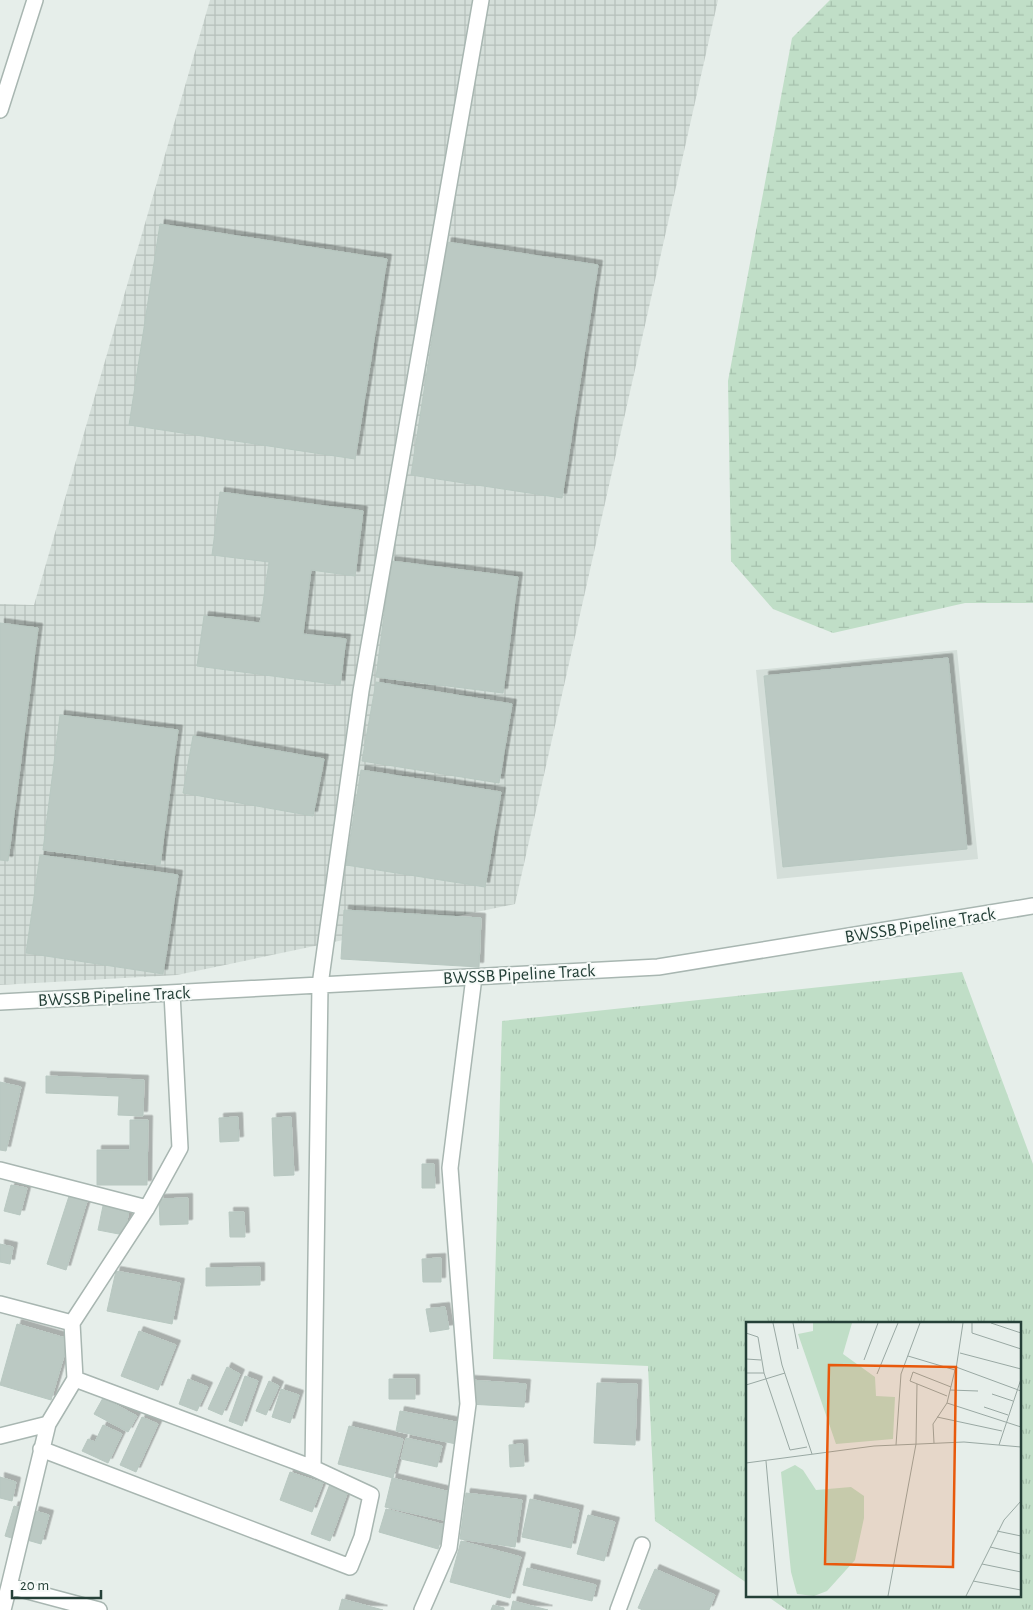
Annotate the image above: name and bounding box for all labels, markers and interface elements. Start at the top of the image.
street label: BWSSB Pipeline Track [843,905,998,947]
street label: BWSSB Pipeline Track [442,962,596,988]
street label: BWSSB Pipeline Track [37,984,191,1010]
inset map [746,1322,1020,1598]
scale bar [12,1568,101,1600]
text: 20 m [20,1578,49,1593]

